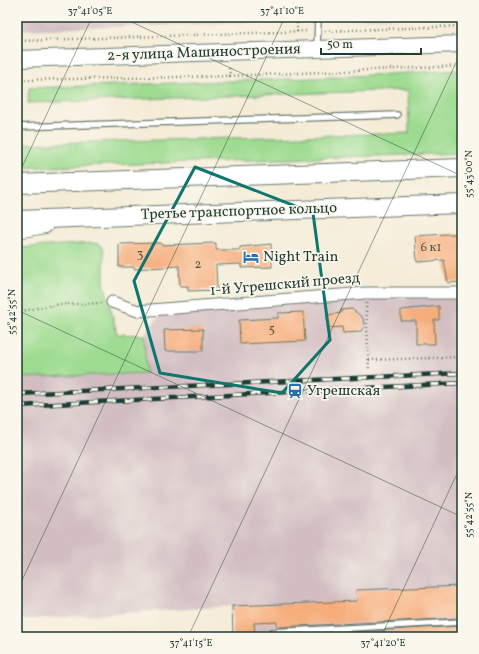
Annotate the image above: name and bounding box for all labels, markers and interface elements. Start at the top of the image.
text: 37°41'05"E [68,4,112,18]
text: 37°41'10"E [260,4,304,18]
scale bar [321,30,421,56]
text: 50 m [327,37,353,53]
street label: 2-я улица Машиностроения [107,39,301,67]
text: 55°43'00"N [462,149,476,198]
street label: Третье транспортное кольцо [141,198,337,226]
house number: 6 к1 [420,239,442,257]
house number: 3 [137,246,144,264]
place label: Night Train [263,247,339,268]
hotel icon: Night Train [242,248,260,266]
house number: 2 [195,256,202,274]
street label: 1-й Угрешский проезд [209,268,361,302]
text: 55°42'55"N [5,288,19,335]
house number: 5 [269,321,275,339]
place label: Угрешская [307,381,381,402]
station icon: Угрешская [286,382,304,400]
text: 55°42'55"N [462,491,476,538]
text: 37°41'15"E [170,636,212,650]
text: 37°41'20"E [360,636,406,650]

